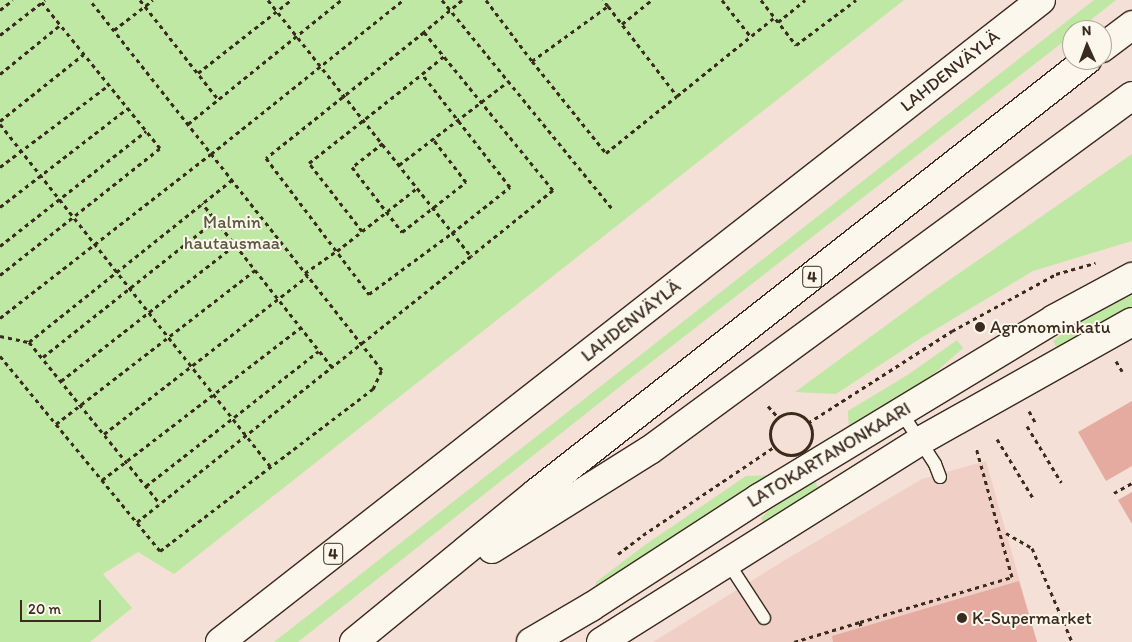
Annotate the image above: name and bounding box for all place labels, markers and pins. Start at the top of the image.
place label: Agronominkatu [990,316,1111,338]
marker: Agronominkatu [974,321,986,333]
place label: K-Supermarket [972,607,1092,629]
marker: K-Supermarket [956,612,968,624]

